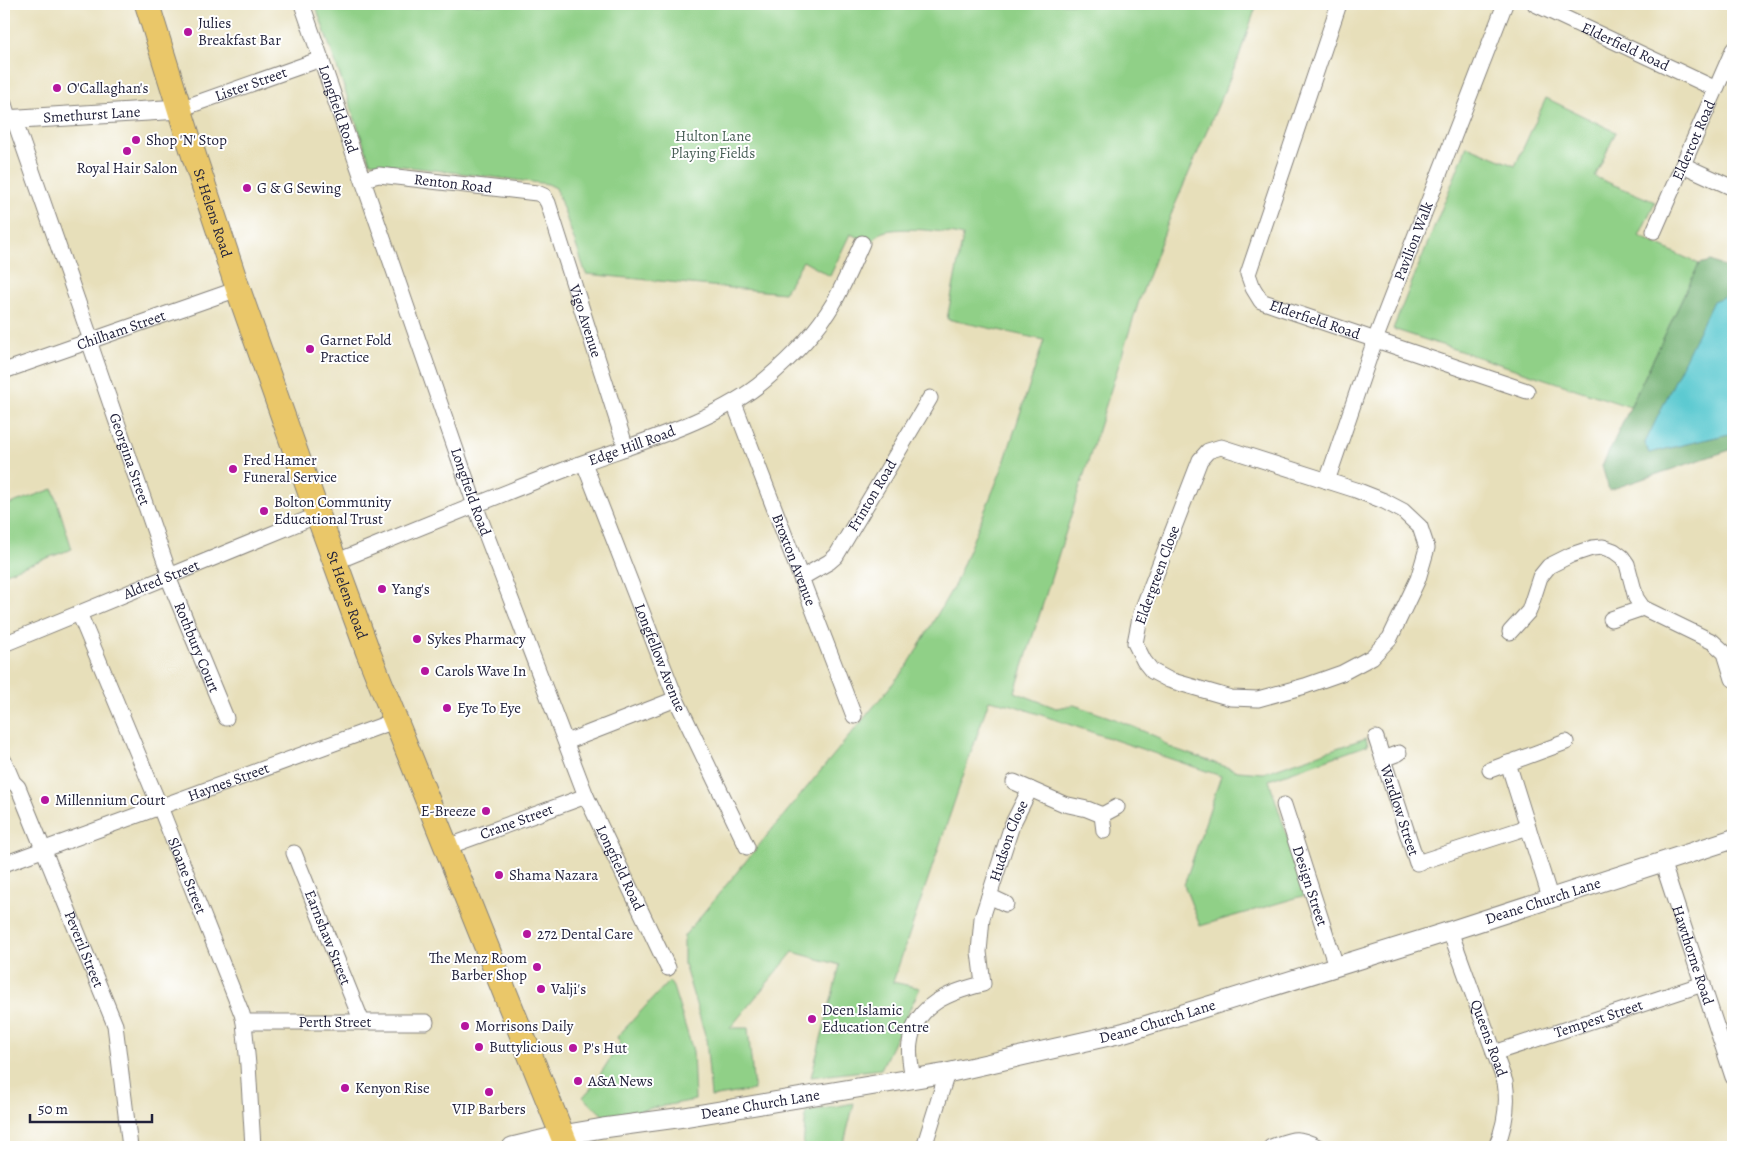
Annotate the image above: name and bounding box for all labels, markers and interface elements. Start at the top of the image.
place label: Julies Breakfast Bar [198,13,281,50]
street label: Elderfield Road [1578,17,1673,76]
marker: Julies Breakfast Bar [182,26,194,38]
street label: Lister Street [212,62,290,106]
street label: Longfield Road [314,62,363,157]
place label: O'Callaghan's [67,78,148,98]
marker: O'Callaghan's [51,82,63,94]
street label: Eldercot Road [1667,96,1720,184]
street label: Smethurst Lane [43,101,141,128]
park label: Hulton Lane Playing Fields [671,126,755,163]
place label: Shop 'N' Stop [146,130,227,150]
marker: Shop 'N' Stop [130,134,142,146]
marker: Royal Hair Salon [121,145,133,157]
place label: Royal Hair Salon [77,158,177,178]
street label: St Helens Road [189,166,237,261]
street label: Renton Road [413,169,494,198]
place label: G & G Sewing [257,178,342,198]
marker: G & G Sewing [241,182,253,194]
street label: Pavilion Walk [1389,198,1438,283]
street label: Vigo Avenue [564,281,607,360]
street label: Elderfield Road [1267,295,1364,344]
street label: Chilham Street [74,305,168,355]
place label: Garnet Fold Practice [320,330,393,367]
marker: Garnet Fold Practice [304,343,316,355]
street label: Georgina Street [105,410,155,508]
street label: Edge Hill Road [586,420,679,470]
street label: Longfield Road [446,445,496,539]
place label: Fred Hamer Funeral Service [243,450,337,487]
street label: Frinton Road [843,455,902,535]
marker: Fred Hamer Funeral Service [227,463,239,475]
place label: Bolton Community Educational Trust [274,492,392,529]
marker: Bolton Community Educational Trust [258,505,270,517]
street label: Broxton Avenue [767,511,821,609]
street label: Eldergreen Close [1130,522,1184,627]
street label: St Helens Road [322,548,373,643]
street label: Aldred Street [119,555,202,604]
place label: Yang's [391,579,430,599]
marker: Yang's [376,583,388,595]
street label: Rothbury Court [169,599,224,696]
street label: Longfellow Avenue [630,601,691,715]
place label: Sykes Pharmacy [427,629,526,649]
marker: Sykes Pharmacy [411,633,423,645]
place label: Carols Wave In [435,661,526,681]
marker: Carols Wave In [419,665,431,677]
place label: Eye To Eye [457,698,521,718]
marker: Eye To Eye [441,702,453,714]
street label: Haynes Street [185,758,272,806]
street label: Wardlow Street [1375,761,1424,858]
place label: Millennium Court [55,790,165,810]
marker: Millennium Court [39,794,51,806]
street label: Hudson Close [984,796,1033,884]
street label: Crane Street [477,799,556,844]
place label: E-Breeze [421,801,476,821]
marker: E-Breeze [480,805,492,817]
street label: Longfield Road [591,822,649,915]
street label: Sloane Street [163,834,211,917]
street label: Design Street [1288,843,1332,929]
place label: Shama Nazara [509,865,598,885]
marker: Shama Nazara [493,869,505,881]
street label: Deane Church Lane [1483,873,1603,929]
street label: Earnshaw Street [300,887,356,988]
street label: Hawthorne Road [1667,903,1719,1008]
street label: Peveril Street [60,908,109,990]
place label: 272 Dental Care [537,924,634,944]
marker: 272 Dental Care [521,928,533,940]
place label: The Menz Room Barber Shop [429,948,528,985]
marker: The Menz Room Barber Shop [531,961,543,973]
place label: Valji's [550,979,586,999]
marker: Valji's [535,983,547,995]
street label: Deane Church Lane [1097,995,1218,1048]
street label: Tempest Street [1552,995,1645,1042]
street label: Queens Road [1466,997,1513,1080]
place label: Deen Islamic Education Centre [822,1000,929,1037]
street label: Perth Street [299,1012,372,1032]
marker: Deen Islamic Education Centre [806,1013,818,1025]
place label: Morrisons Daily [475,1016,574,1036]
marker: Morrisons Daily [459,1020,471,1032]
place label: Buttylicious [489,1037,563,1057]
place label: P's Hut [583,1038,627,1058]
marker: Buttylicious [473,1041,485,1053]
marker: P's Hut [567,1042,579,1054]
place label: A&A News [587,1071,653,1091]
marker: A&A News [572,1075,584,1087]
place label: Kenyon Rise [355,1078,430,1098]
marker: Kenyon Rise [339,1082,351,1094]
street label: Deane Church Lane [699,1084,821,1124]
marker: VIP Barbers [483,1086,495,1098]
scale bar [30,1091,152,1123]
text: 50 m [38,1099,68,1119]
place label: VIP Barbers [451,1099,526,1119]

